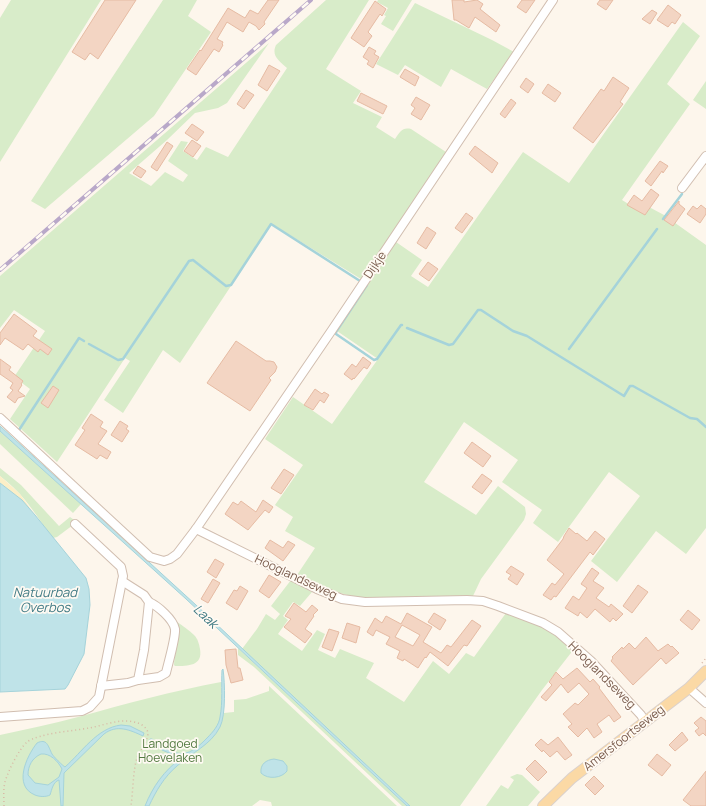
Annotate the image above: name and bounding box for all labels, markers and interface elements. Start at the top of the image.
street label: Dijkje [359,248,390,282]
street label: Hooglandseweg [252,550,340,603]
water label: Natuurbad Overbos [13,583,79,616]
water label: Laak [190,600,224,634]
street label: Hooglandseweg [565,637,640,712]
street label: Amersfoortseweg [580,701,668,775]
park label: Landgoed Hoevelaken [138,735,202,766]

